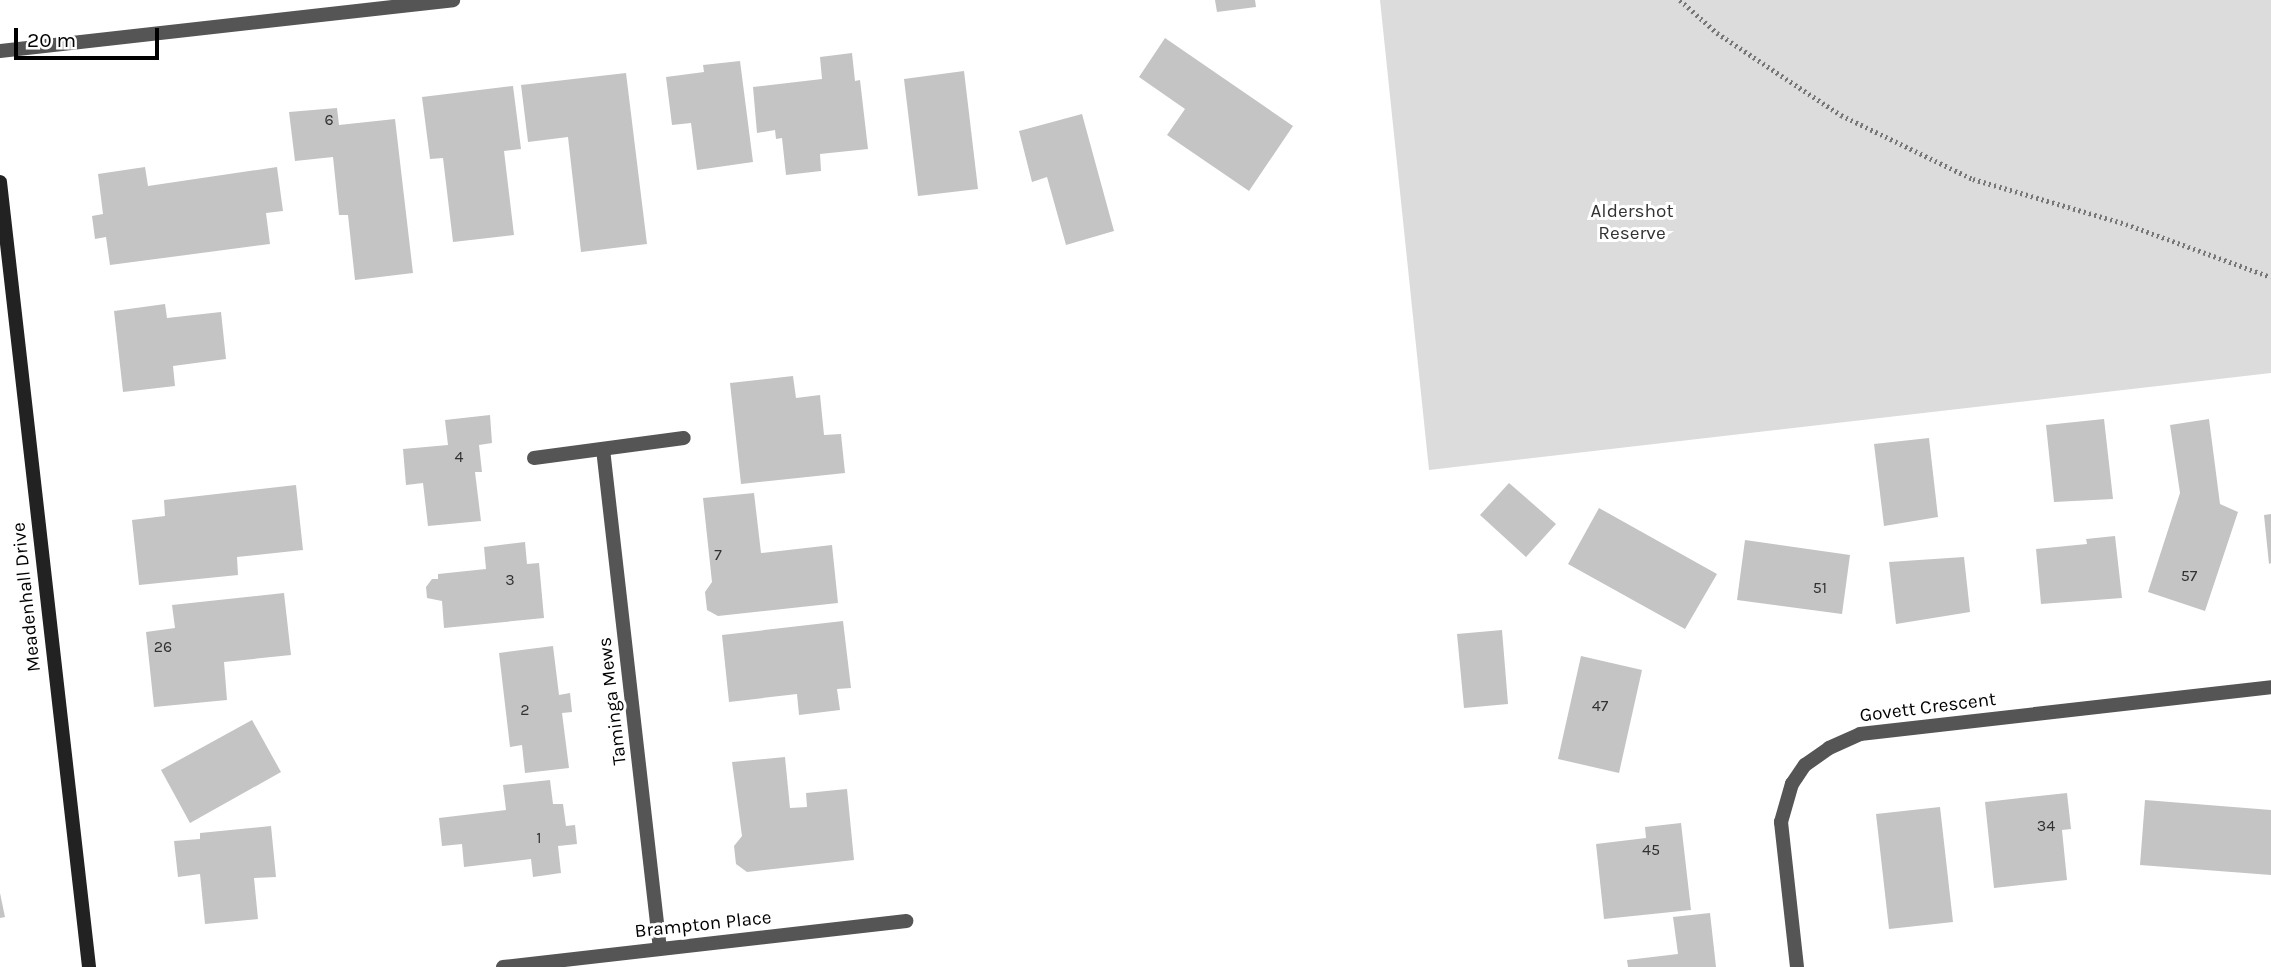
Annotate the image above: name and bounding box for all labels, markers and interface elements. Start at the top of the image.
scale bar [18,14,163,58]
text: 20 m [27,28,76,52]
house number: 6 [324,110,334,130]
park label: Aldershot Reserve [1590,201,1674,245]
house number: 4 [455,447,463,467]
street label: Meadenhall Drive [8,521,46,673]
house number: 7 [714,545,722,565]
house number: 57 [2181,566,2197,586]
house number: 3 [505,570,515,590]
house number: 51 [1813,578,1827,598]
street label: Taminga Mews [594,636,632,766]
house number: 26 [154,637,172,657]
street label: Govett Crescent [1859,688,1997,728]
house number: 47 [1592,696,1608,716]
house number: 2 [520,700,530,720]
house number: 34 [2037,816,2055,836]
house number: 1 [536,828,542,848]
house number: 45 [1642,840,1660,860]
street label: Brampton Place [633,906,773,944]

